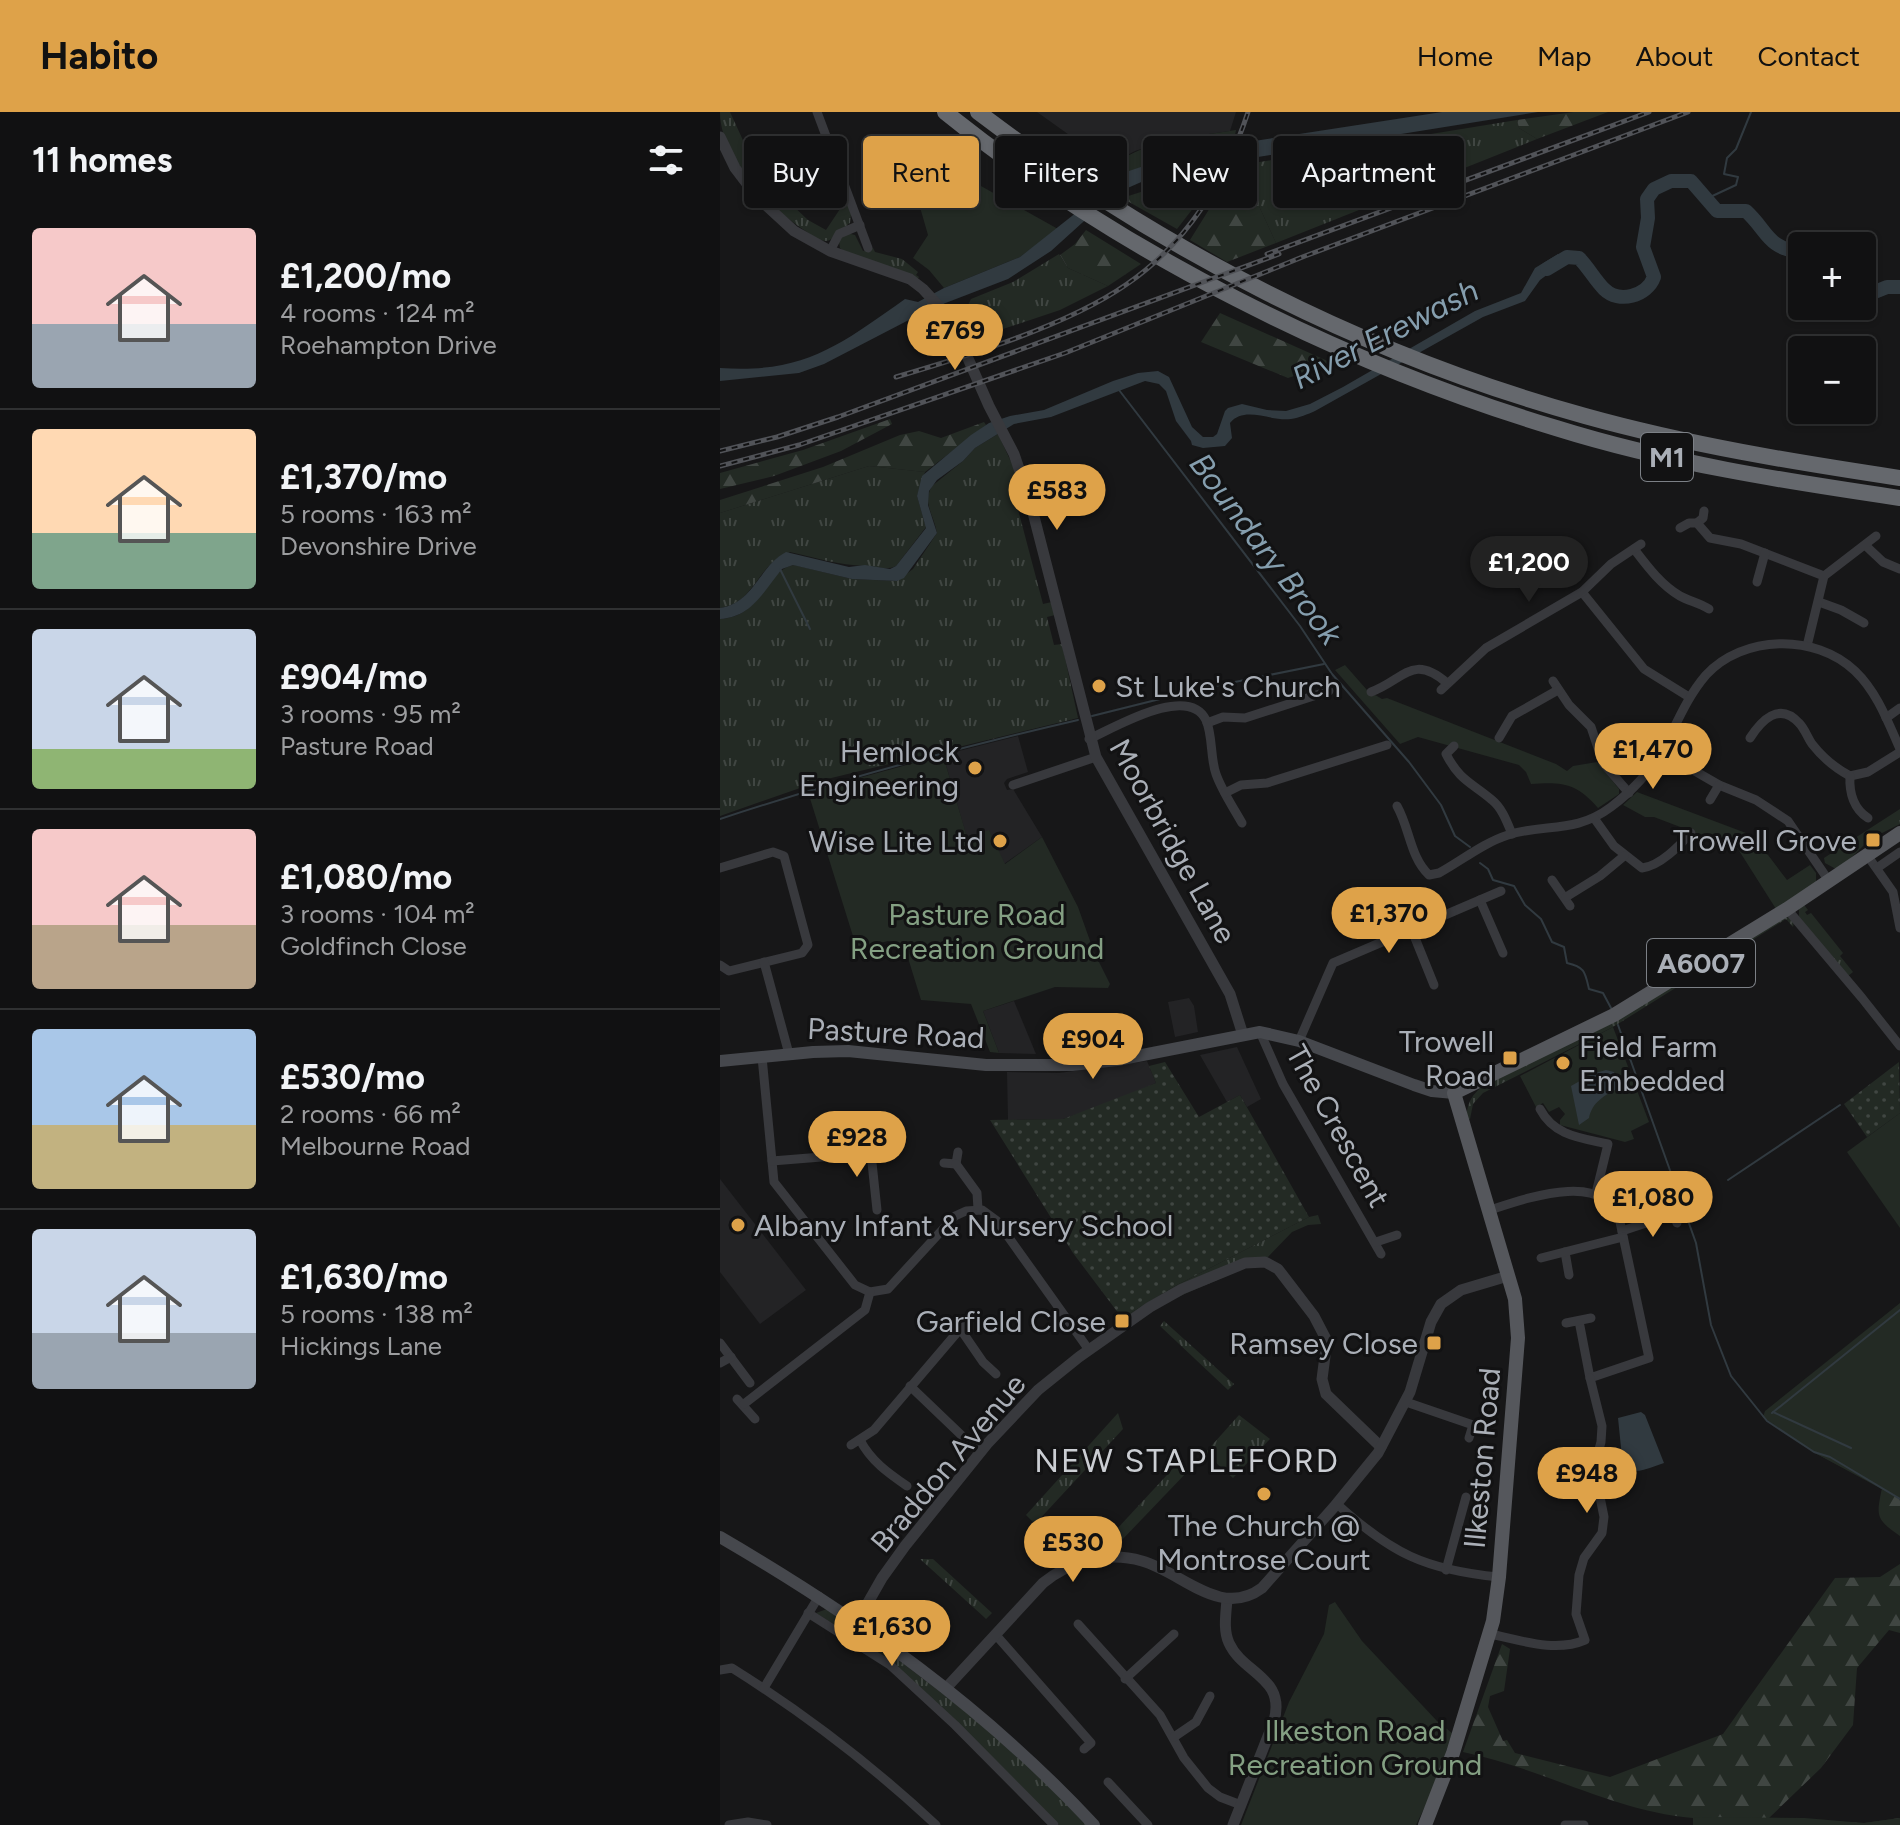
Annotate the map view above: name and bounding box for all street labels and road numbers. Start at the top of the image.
road number: M1 [1641,433,1693,481]
street label: Moorbridge Lane [1102,732,1244,950]
road number: A6007 [1647,939,1755,987]
street label: Pasture Road [806,1010,986,1056]
street label: The Crescent [1278,1038,1398,1214]
street label: Braddon Avenue [862,1366,1034,1560]
street label: Ilkeston Road [1456,1366,1508,1550]

